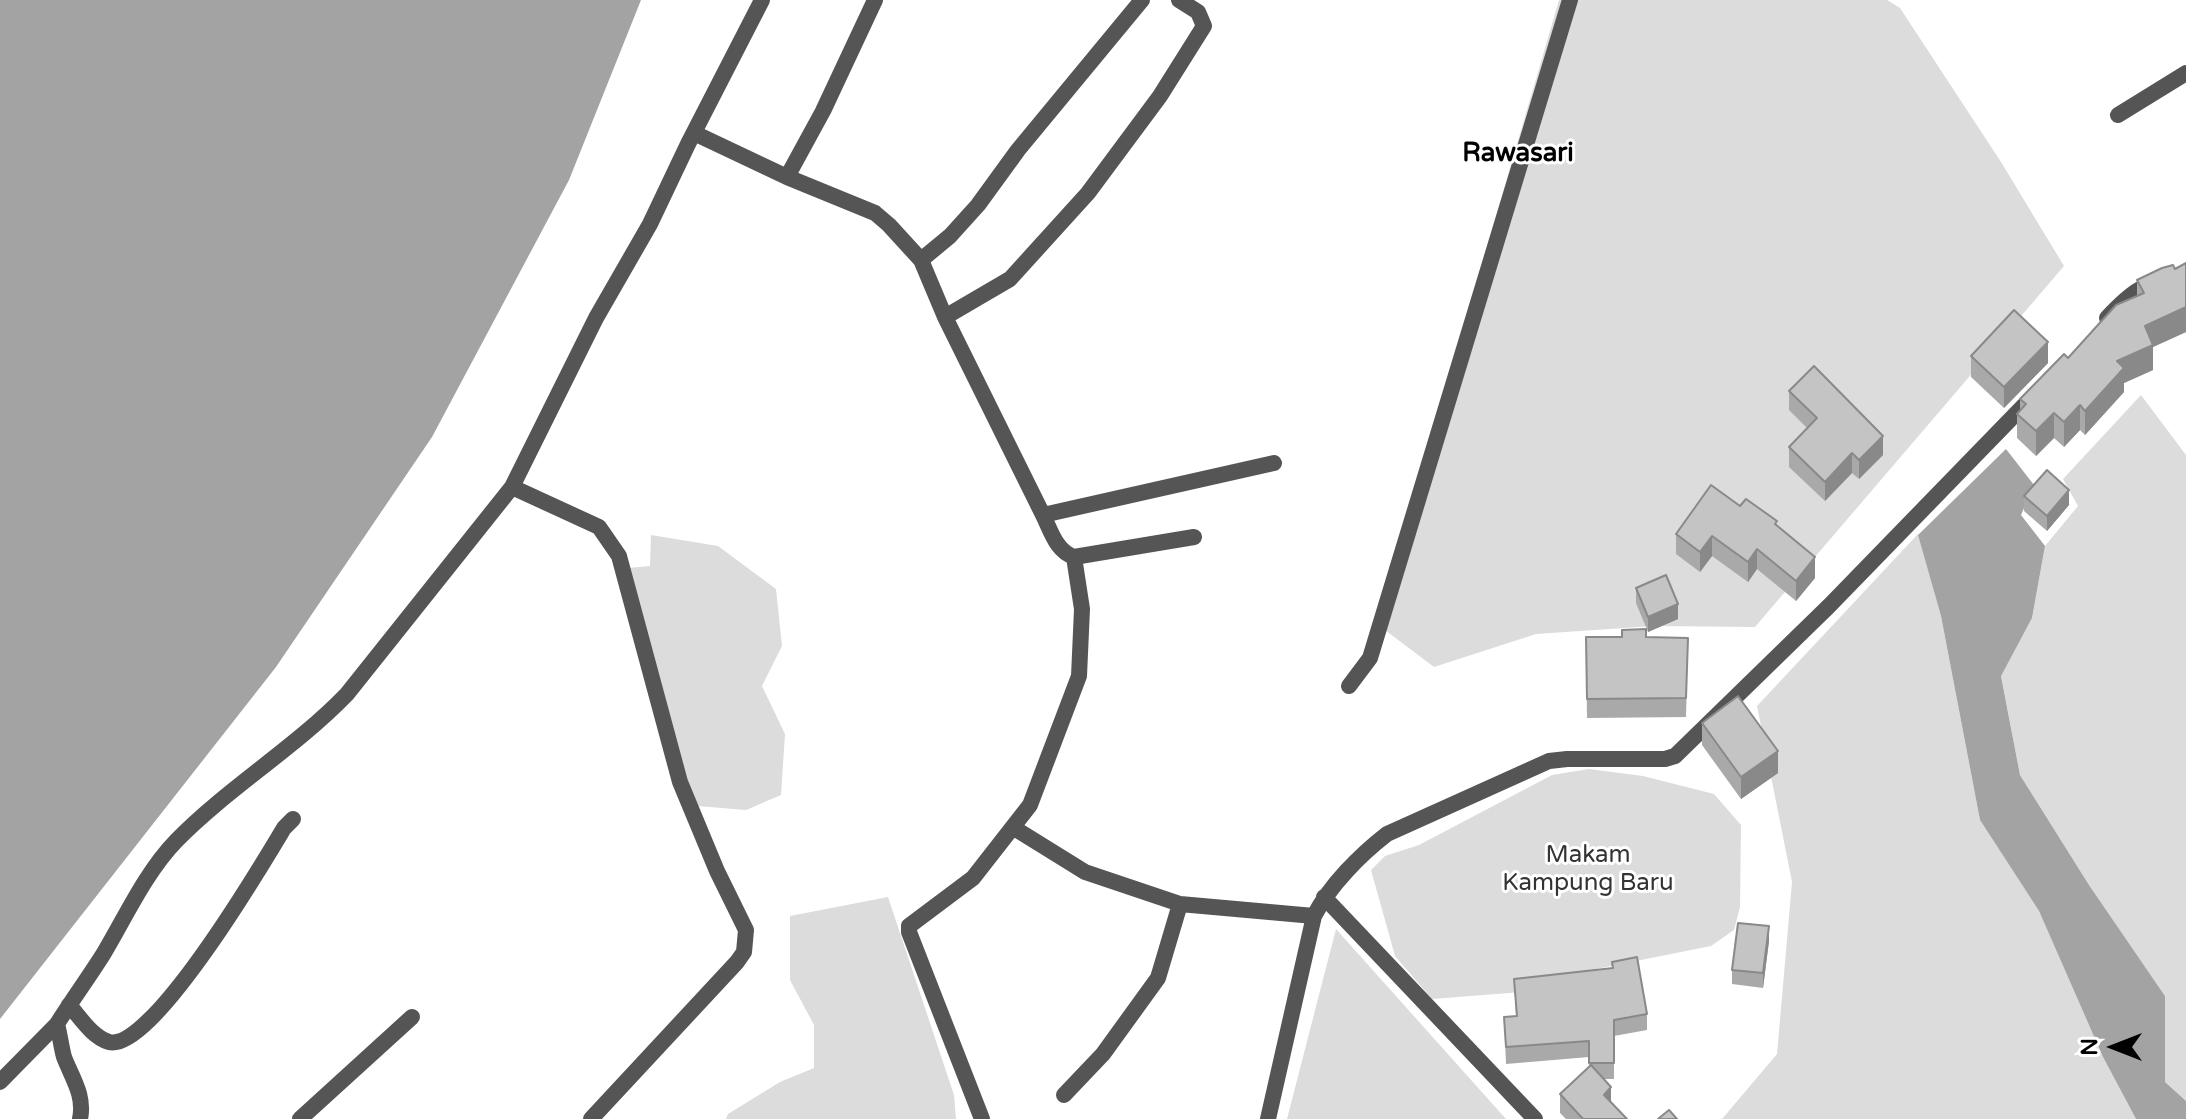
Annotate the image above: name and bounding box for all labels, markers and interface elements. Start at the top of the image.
district label: Rawasari [1462,138,1574,170]
park label: Makam Kampung Baru [1502,842,1674,898]
north arrow [2074,1007,2154,1087]
text: N [2077,1038,2103,1056]

